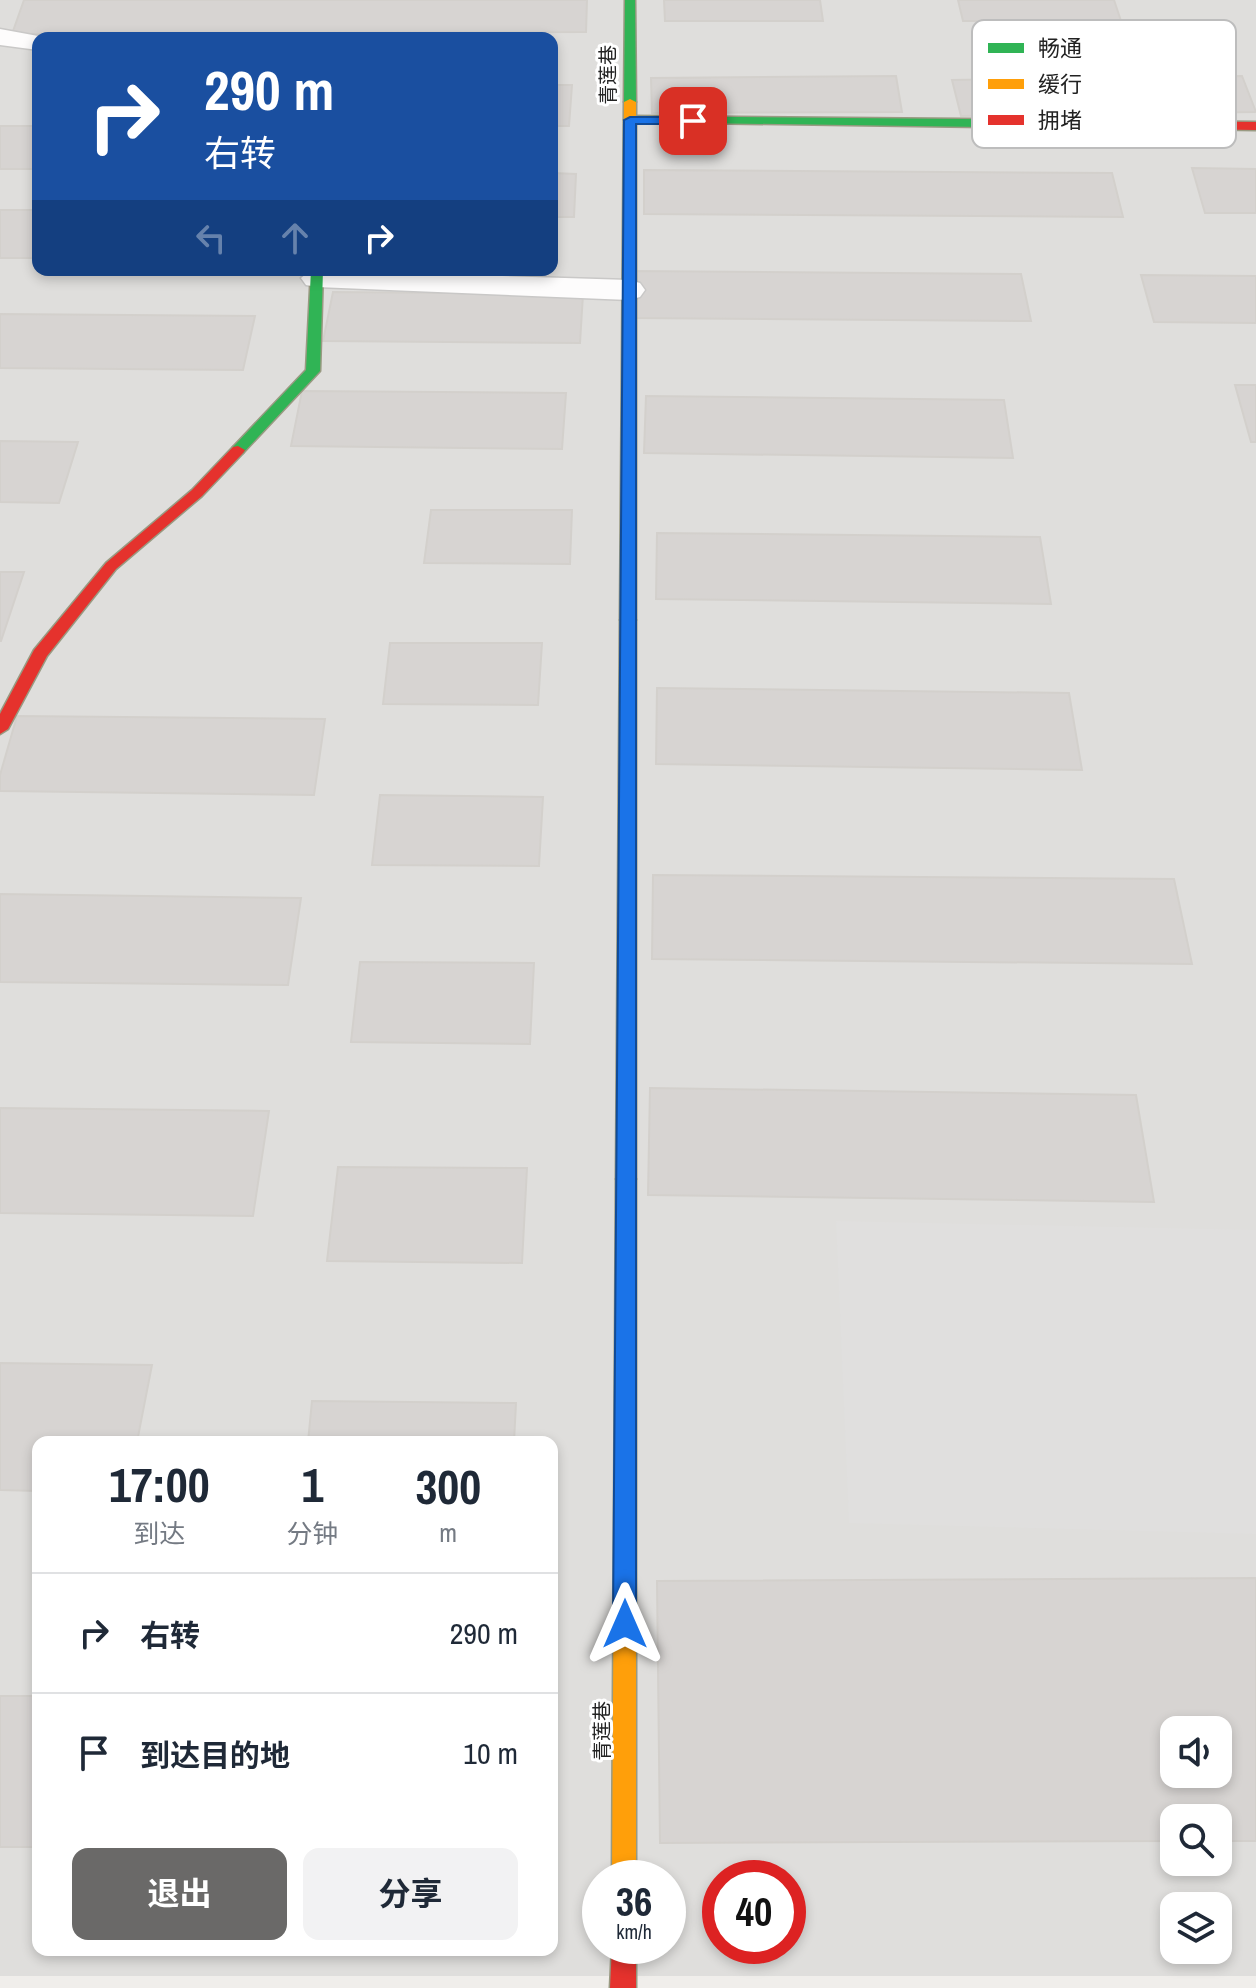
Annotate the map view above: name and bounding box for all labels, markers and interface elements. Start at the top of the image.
legend [972,20,1236,148]
text: 畅通 [1038,33,1082,63]
street label: 青莲巷 [594,45,621,105]
text: 290 m [204,52,334,127]
icon: right [72,64,176,168]
text: 缓行 [1038,69,1082,99]
pin [659,87,727,155]
icon: arrive [671,99,715,143]
text: 拥堵 [1038,105,1082,135]
text: 右转 [204,129,276,177]
icon: left [189,216,233,260]
icon: ahead [273,216,317,260]
icon: right [357,216,401,260]
text: 17:00 [109,1452,210,1517]
text: 1 [302,1452,323,1517]
text: 300 [415,1454,481,1519]
text: m [439,1515,457,1550]
text: 到达 [133,1516,185,1551]
text: 分钟 [286,1516,338,1551]
position arrow [583,1582,667,1666]
icon: right [72,1611,116,1655]
text: 290 m [450,1613,518,1653]
text: 右转 [140,1615,200,1655]
street label: 青莲巷 [588,1701,615,1761]
map controls [1160,1716,1232,1964]
button: sound [1160,1716,1232,1788]
icon: arrive [72,1731,116,1775]
text: 10 m [463,1733,518,1773]
text: 到达目的地 [140,1735,290,1775]
button: search [1160,1804,1232,1876]
button: 退出 [72,1848,287,1940]
button: 分享 [303,1848,518,1940]
speed limit sign: 40 [702,1860,806,1964]
text: 36 [616,1875,652,1928]
button: layers [1160,1892,1232,1964]
text: km/h [616,1918,652,1945]

